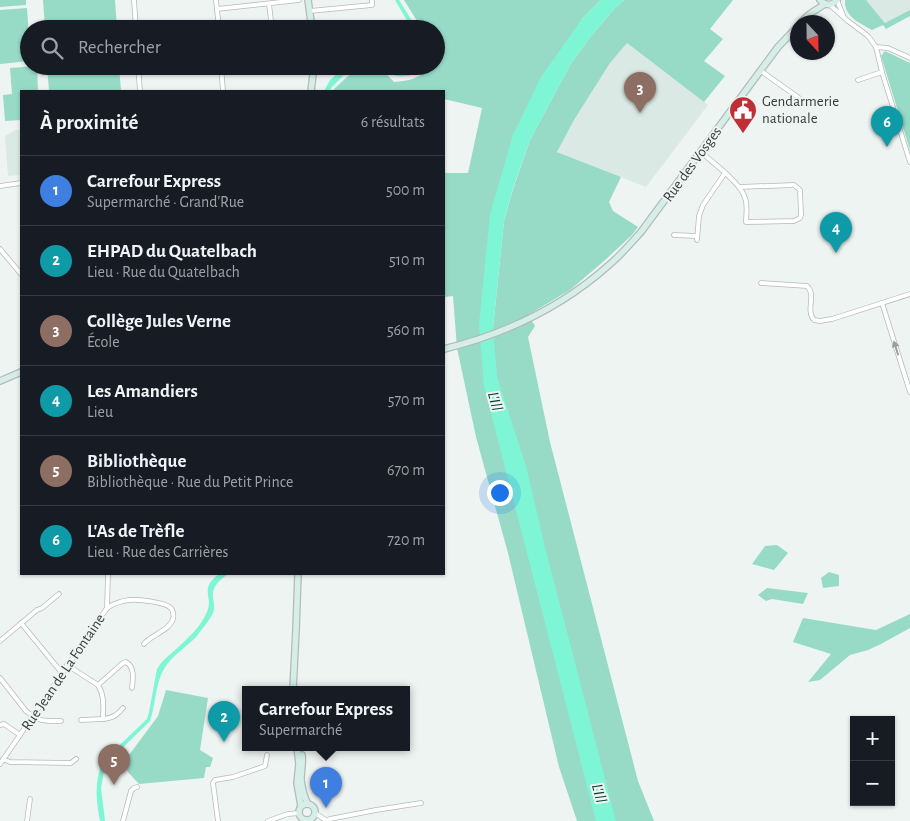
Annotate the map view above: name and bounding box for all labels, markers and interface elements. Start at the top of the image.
north arrow [790,15,835,60]
search box [20,20,445,75]
icon: search [38,34,66,62]
text: Rechercher [78,38,161,57]
pin: 3 [624,72,656,113]
place label: Gendarmerie nationale [762,94,839,126]
public building icon: Gendarmerie nationale [728,95,758,134]
pin: 6 [871,106,903,147]
text: À proximité [40,112,138,133]
text: 6 résultats [361,114,425,130]
street label: Rue des Vosges [660,124,724,204]
text: Carrefour Express [87,172,221,191]
text: 1 [53,182,59,198]
text: 500 m [386,182,425,198]
text: Supermarché · Grand'Rue [87,194,244,210]
pin: 4 [820,212,852,253]
text: EHPAD du Quatelbach [87,242,257,261]
text: 2 [52,252,60,268]
text: 510 m [389,252,425,268]
text: Lieu · Rue du Quatelbach [87,264,240,280]
text: Collège Jules Verne [87,312,231,331]
text: 3 [53,322,59,338]
text: 560 m [387,322,425,338]
text: École [87,334,120,350]
one-way arrow [892,340,899,355]
text: Les Amandiers [87,382,198,401]
water label: L'Ill [485,390,505,413]
text: 4 [52,392,60,408]
text: 570 m [388,392,425,408]
text: Lieu [87,404,113,420]
text: Bibliothèque [87,452,187,471]
text: 5 [53,462,59,478]
text: 670 m [387,462,425,478]
text: Bibliothèque · Rue du Petit Prince [87,474,293,490]
your location [487,480,513,506]
text: L'As de Trèfle [87,522,184,541]
text: 6 [52,532,60,548]
text: 720 m [387,532,425,548]
text: Lieu · Rue des Carrières [87,544,229,560]
street label: Rue Jean de La Fontaine [19,611,108,733]
popup [242,686,410,751]
text: Carrefour Express [259,700,393,719]
pin: 2 [208,701,240,742]
map controls [850,716,895,806]
button: + [850,716,895,761]
text: Supermarché [259,722,342,738]
pin: 5 [98,744,130,785]
button: − [850,761,895,806]
pin: 1 [310,767,342,808]
water label: L'Ill [589,782,609,805]

